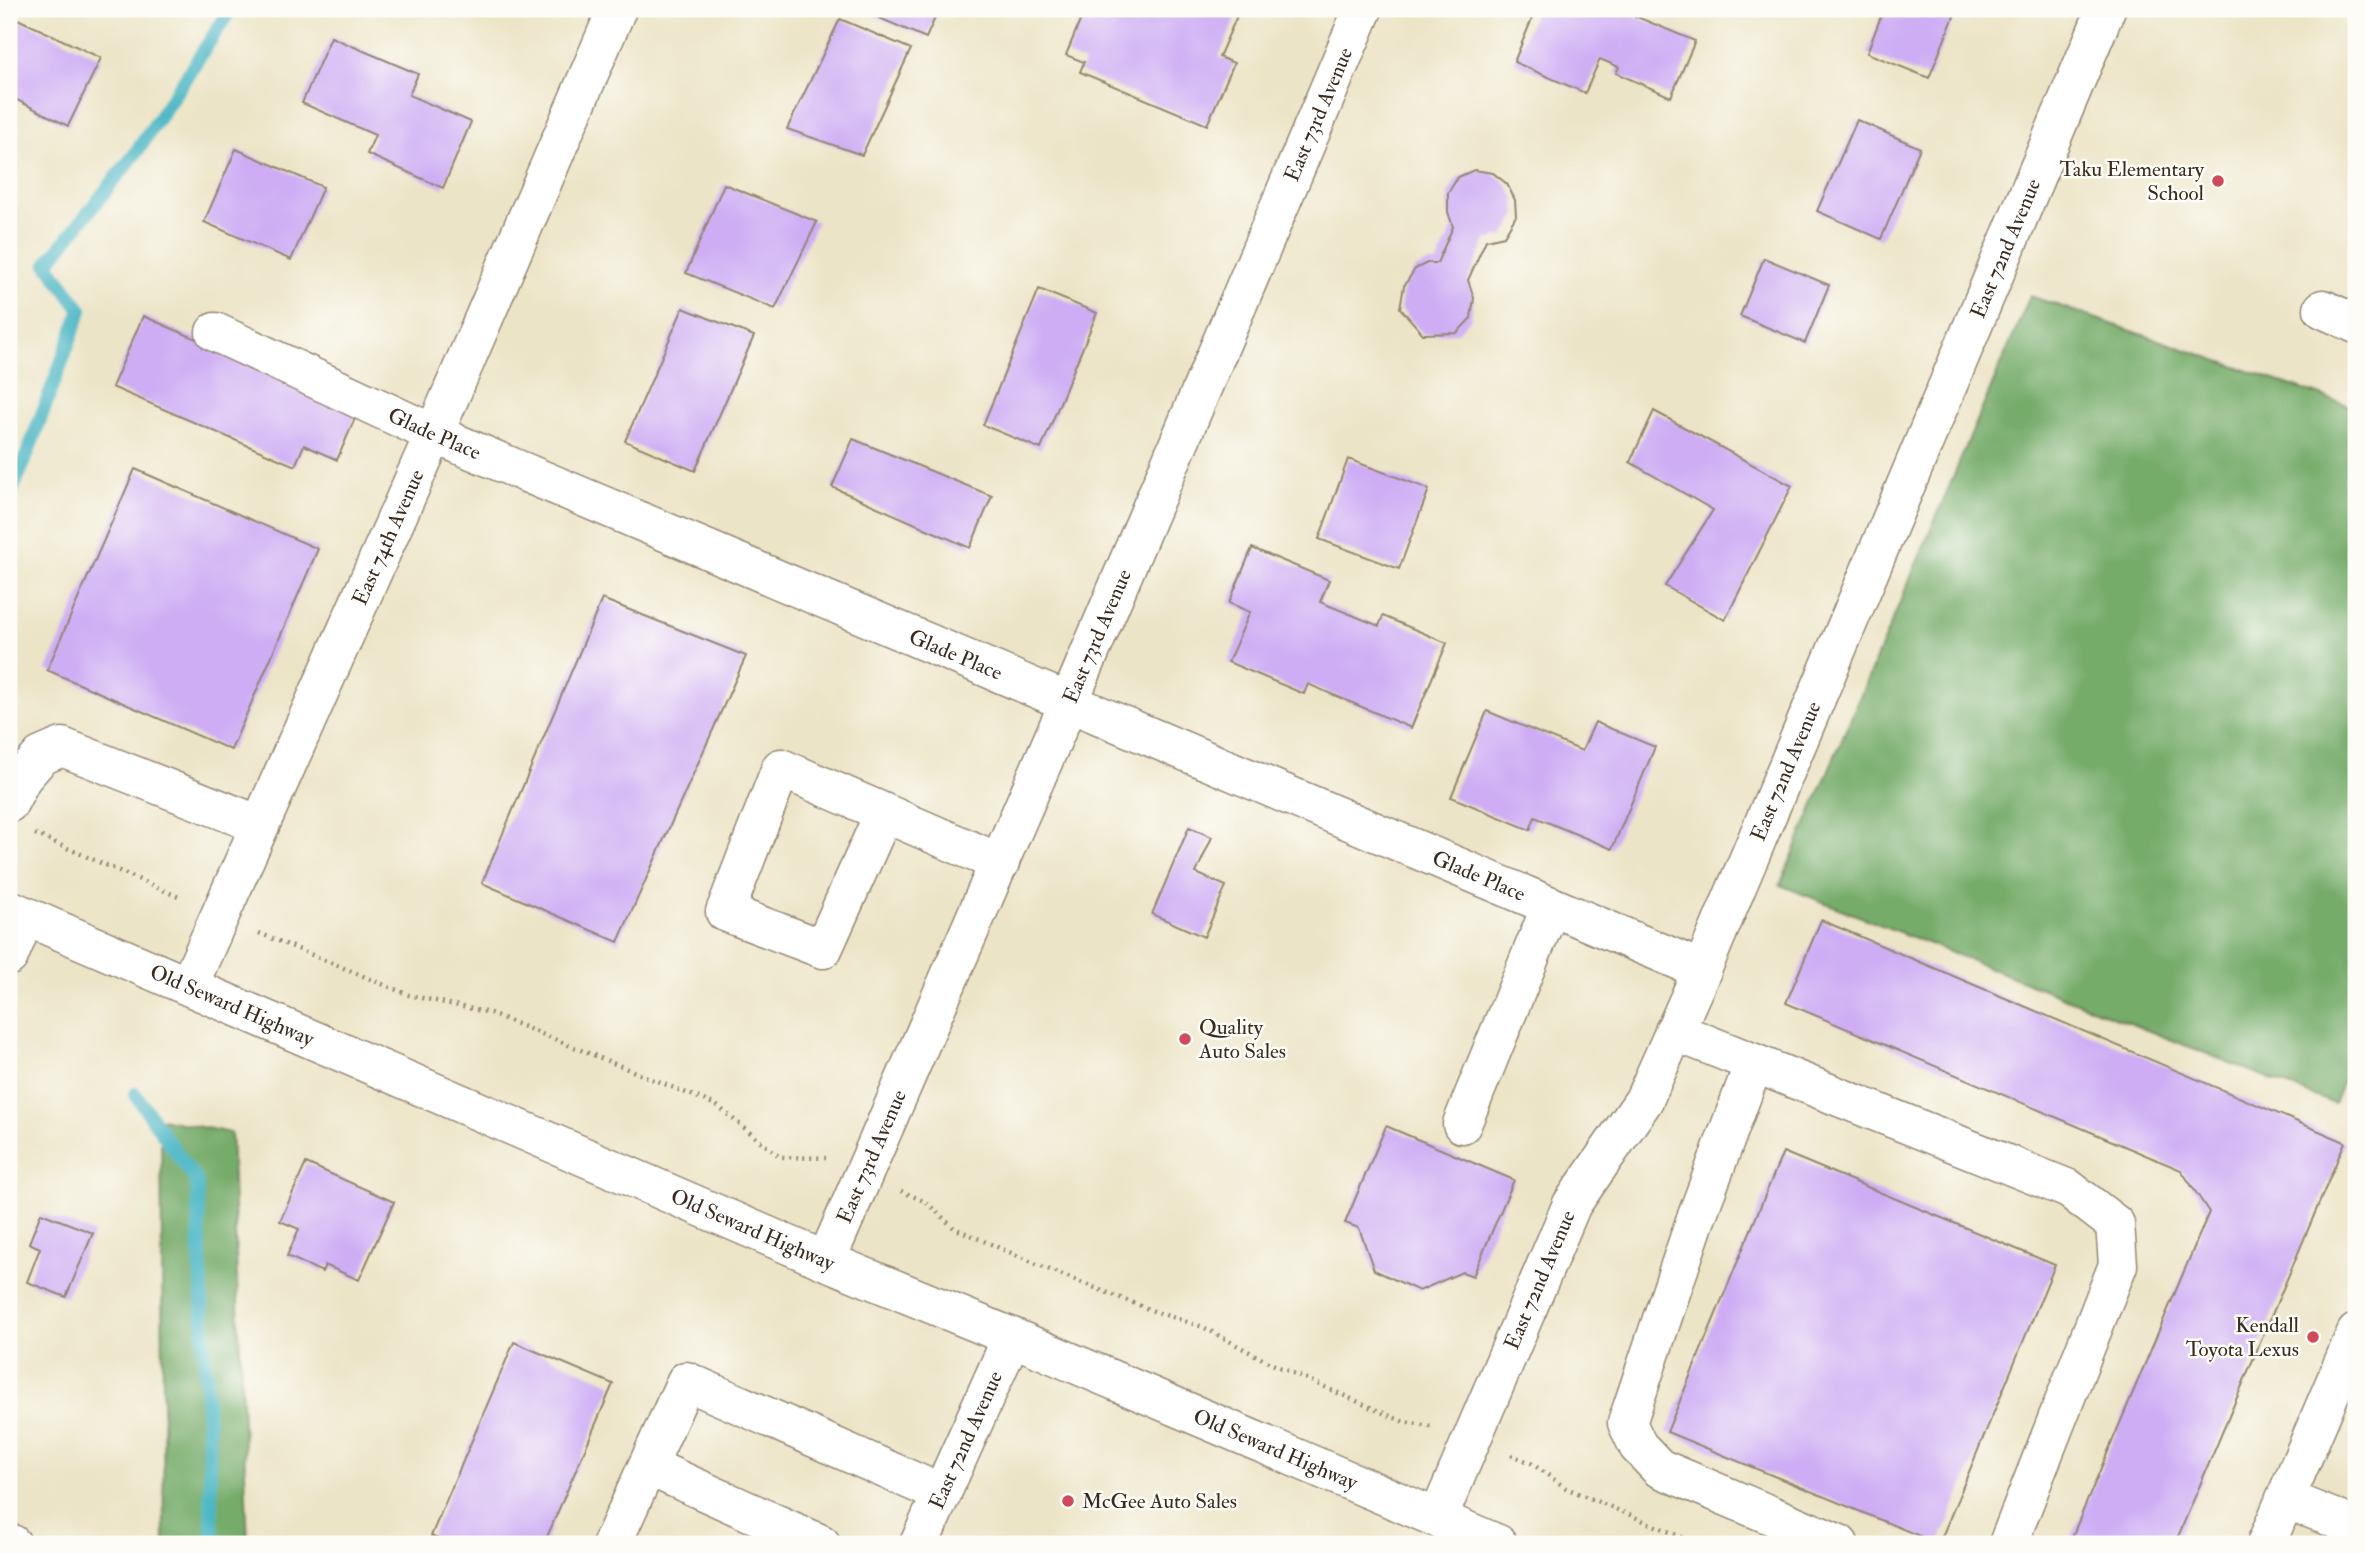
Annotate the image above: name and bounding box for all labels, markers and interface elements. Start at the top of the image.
street label: East 73rd Avenue [1278,43,1359,185]
place label: Taku Elementary School [2060,156,2205,207]
marker: Taku Elementary School [2210,173,2226,189]
street label: East 72nd Avenue [1964,174,2047,322]
street label: Glade Place [384,401,485,466]
street label: East 74th Avenue [346,465,430,609]
street label: East 73rd Avenue [1057,565,1137,707]
street label: Glade Place [905,623,1007,686]
street label: East 72nd Avenue [1744,697,1827,845]
street label: Glade Place [1428,844,1530,907]
street label: Old Seward Highway [146,958,319,1053]
place label: Quality Auto Sales [1198,1014,1286,1065]
marker: Quality Auto Sales [1177,1031,1193,1047]
street label: East 73rd Avenue [831,1085,912,1227]
street label: Old Seward Highway [667,1182,840,1277]
street label: East 72nd Avenue [1498,1206,1581,1354]
place label: Kendall Toyota Lexus [2186,1312,2300,1363]
marker: Kendall Toyota Lexus [2305,1329,2321,1345]
street label: East 72nd Avenue [923,1366,1009,1513]
street label: Old Seward Highway [1189,1402,1363,1496]
place label: McGee Auto Sales [1082,1488,1237,1515]
marker: McGee Auto Sales [1060,1493,1076,1509]

